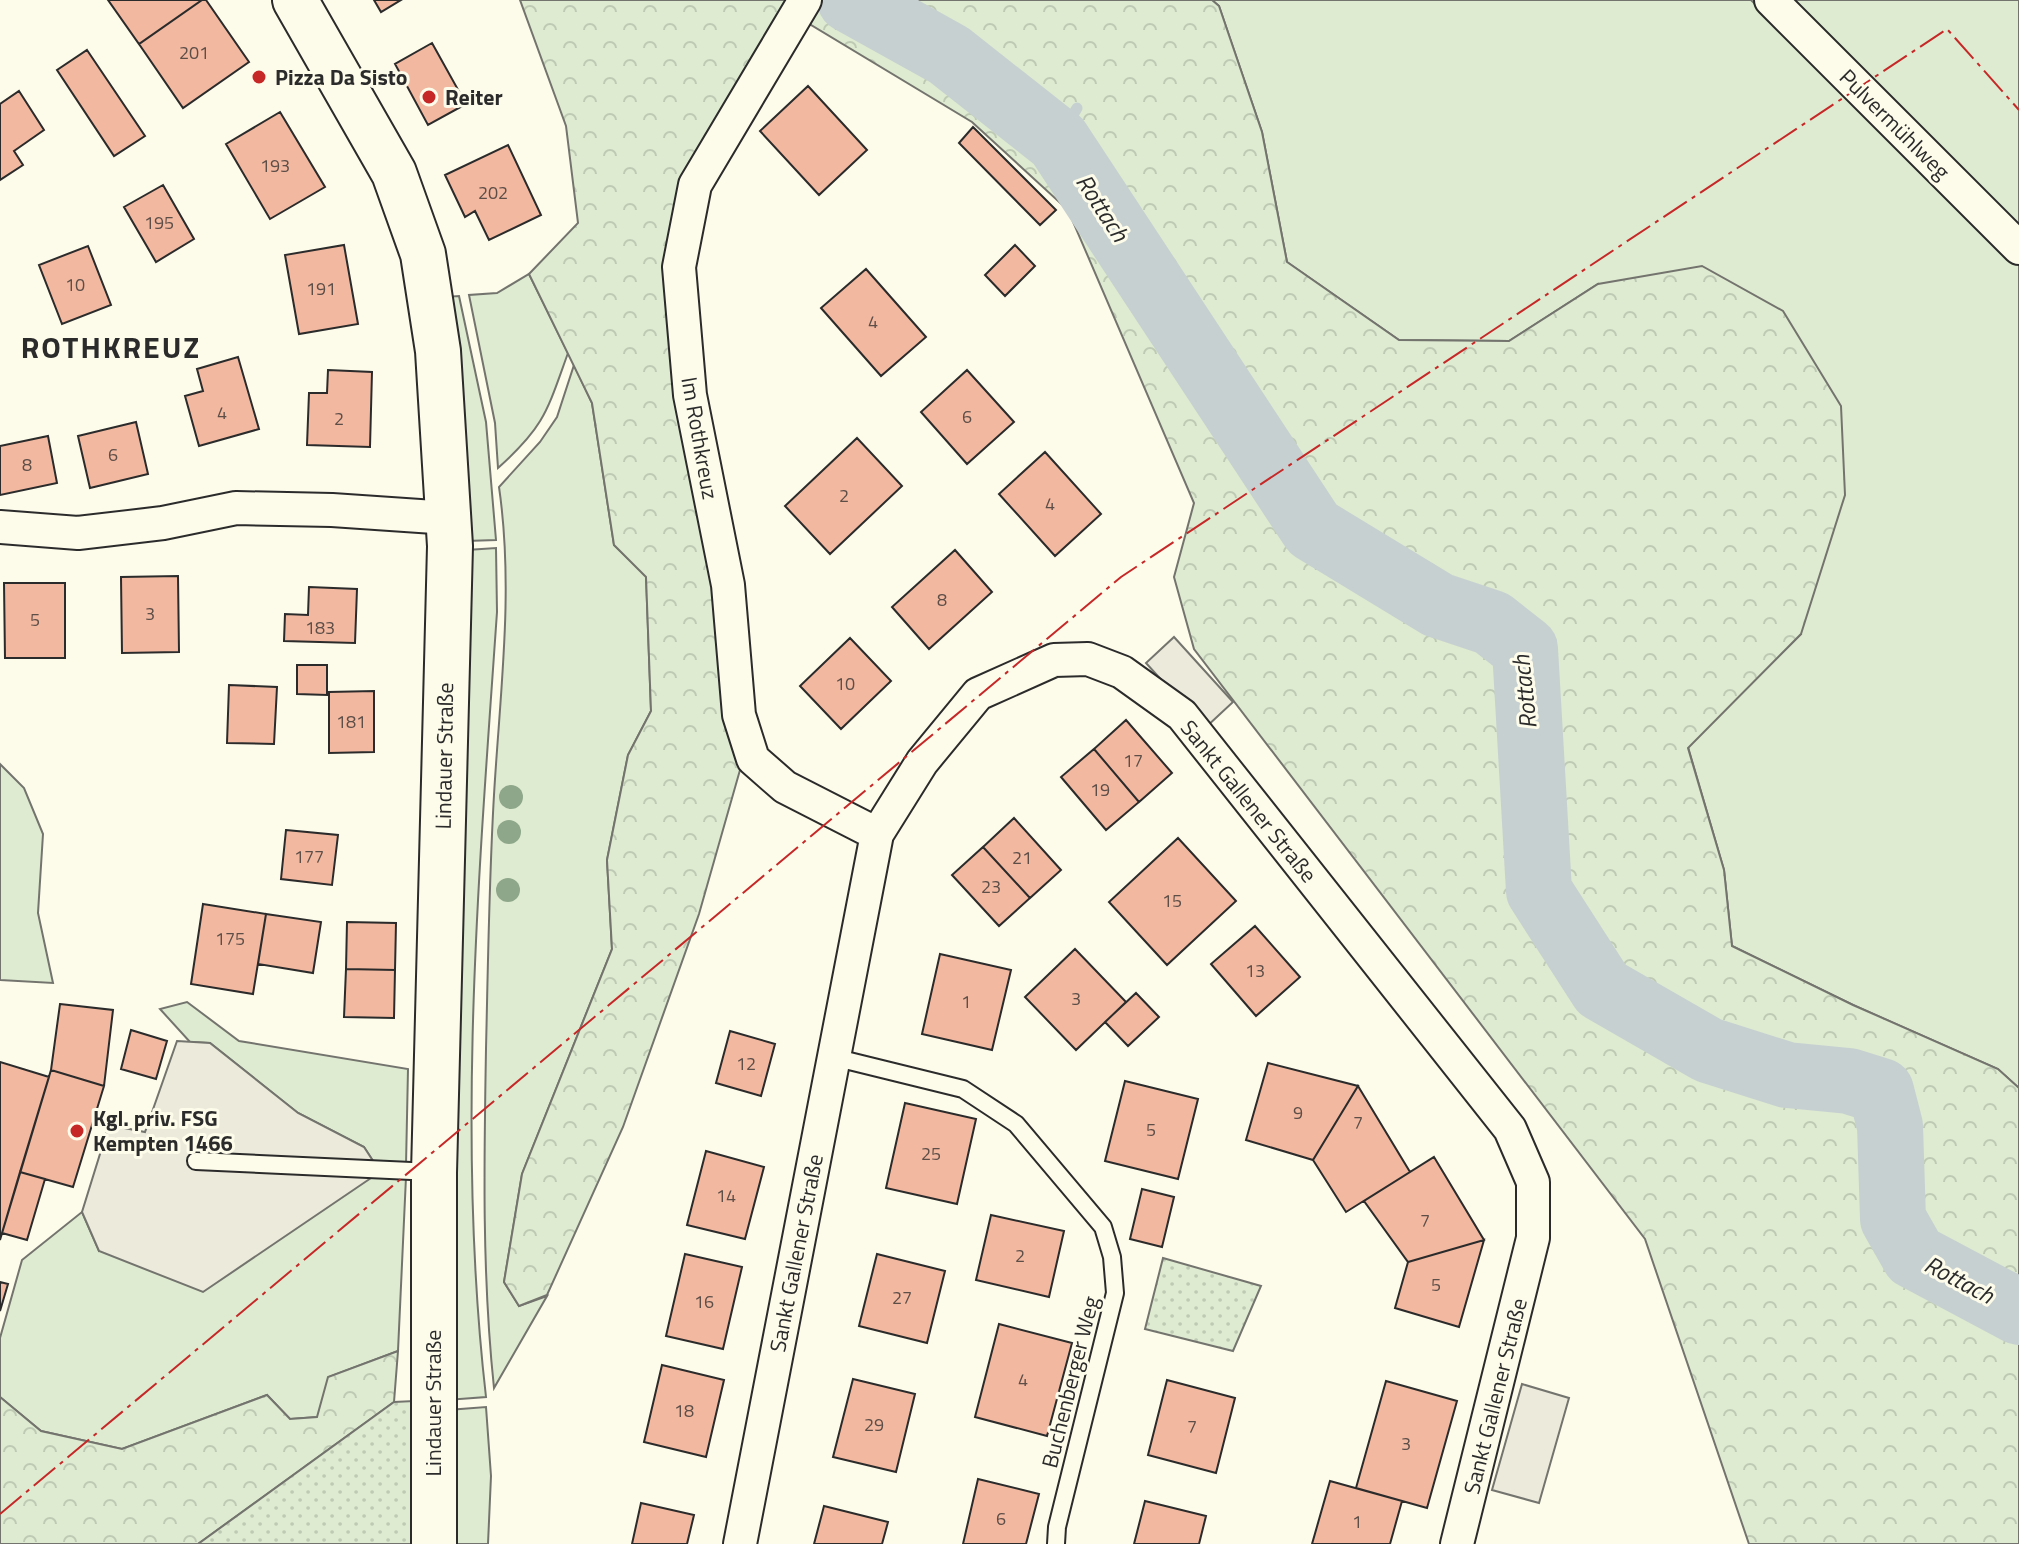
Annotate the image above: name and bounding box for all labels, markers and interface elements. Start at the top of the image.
house number: 201 [179,39,209,66]
place label: Pizza Da Sisto [275,60,408,94]
street label: Pulvermühlweg [1832,61,1958,187]
marker: Pizza Da Sisto [250,68,268,86]
place label: Reiter [445,80,503,114]
marker: Reiter [420,88,438,106]
house number: 193 [260,152,290,179]
water label: Rottach [1068,167,1139,249]
house number: 202 [478,179,508,206]
house number: 195 [144,209,174,236]
house number: 10 [65,271,85,298]
house number: 191 [306,275,336,302]
house number: 4 [868,308,878,335]
district label: ROTHKREUZ [21,324,201,370]
street label: Im Rothkreuz [673,374,727,502]
house number: 4 [217,399,227,426]
house number: 6 [962,403,972,430]
house number: 2 [334,405,344,432]
house number: 6 [108,441,118,468]
house number: 8 [22,451,32,478]
house number: 2 [839,482,849,509]
house number: 4 [1045,490,1055,517]
house number: 8 [937,586,947,613]
house number: 3 [145,600,155,627]
house number: 5 [30,606,40,633]
house number: 183 [305,614,335,641]
water label: Rottach [1502,652,1546,731]
house number: 10 [835,670,855,697]
street label: Lindauer Straße [426,682,462,830]
house number: 181 [336,708,366,735]
street label: Sankt Gallener Straße [1173,712,1325,890]
house number: 17 [1123,747,1143,774]
house number: 19 [1090,776,1110,803]
house number: 177 [294,843,324,870]
house number: 21 [1012,844,1032,871]
house number: 23 [981,873,1001,900]
house number: 15 [1162,887,1182,914]
house number: 175 [215,925,245,952]
house number: 13 [1245,957,1265,984]
house number: 3 [1071,985,1081,1012]
house number: 1 [961,988,971,1015]
house number: 12 [736,1050,756,1077]
house number: 9 [1293,1099,1303,1126]
place label: Kgl. priv. FSG Kempten 1466 [93,1101,233,1160]
house number: 7 [1353,1109,1363,1136]
house number: 5 [1146,1116,1156,1143]
marker: Kgl. priv. FSG Kempten 1466 [68,1122,86,1140]
house number: 25 [921,1140,941,1167]
street label: Sankt Gallener Straße [760,1151,832,1355]
house number: 14 [716,1182,736,1209]
house number: 7 [1420,1207,1430,1234]
house number: 2 [1015,1242,1025,1269]
water label: Rottach [1918,1246,2002,1313]
house number: 5 [1431,1271,1441,1298]
house number: 27 [892,1284,912,1311]
house number: 16 [694,1288,714,1315]
street label: Buchenberger Weg [1032,1292,1108,1472]
street label: Sankt Gallener Straße [1454,1294,1536,1498]
street label: Lindauer Straße [416,1330,450,1476]
house number: 4 [1018,1366,1028,1393]
house number: 18 [674,1397,694,1424]
house number: 29 [864,1411,884,1438]
house number: 7 [1187,1413,1197,1440]
house number: 3 [1401,1430,1411,1457]
house number: 6 [996,1505,1006,1532]
house number: 1 [1352,1508,1362,1535]

